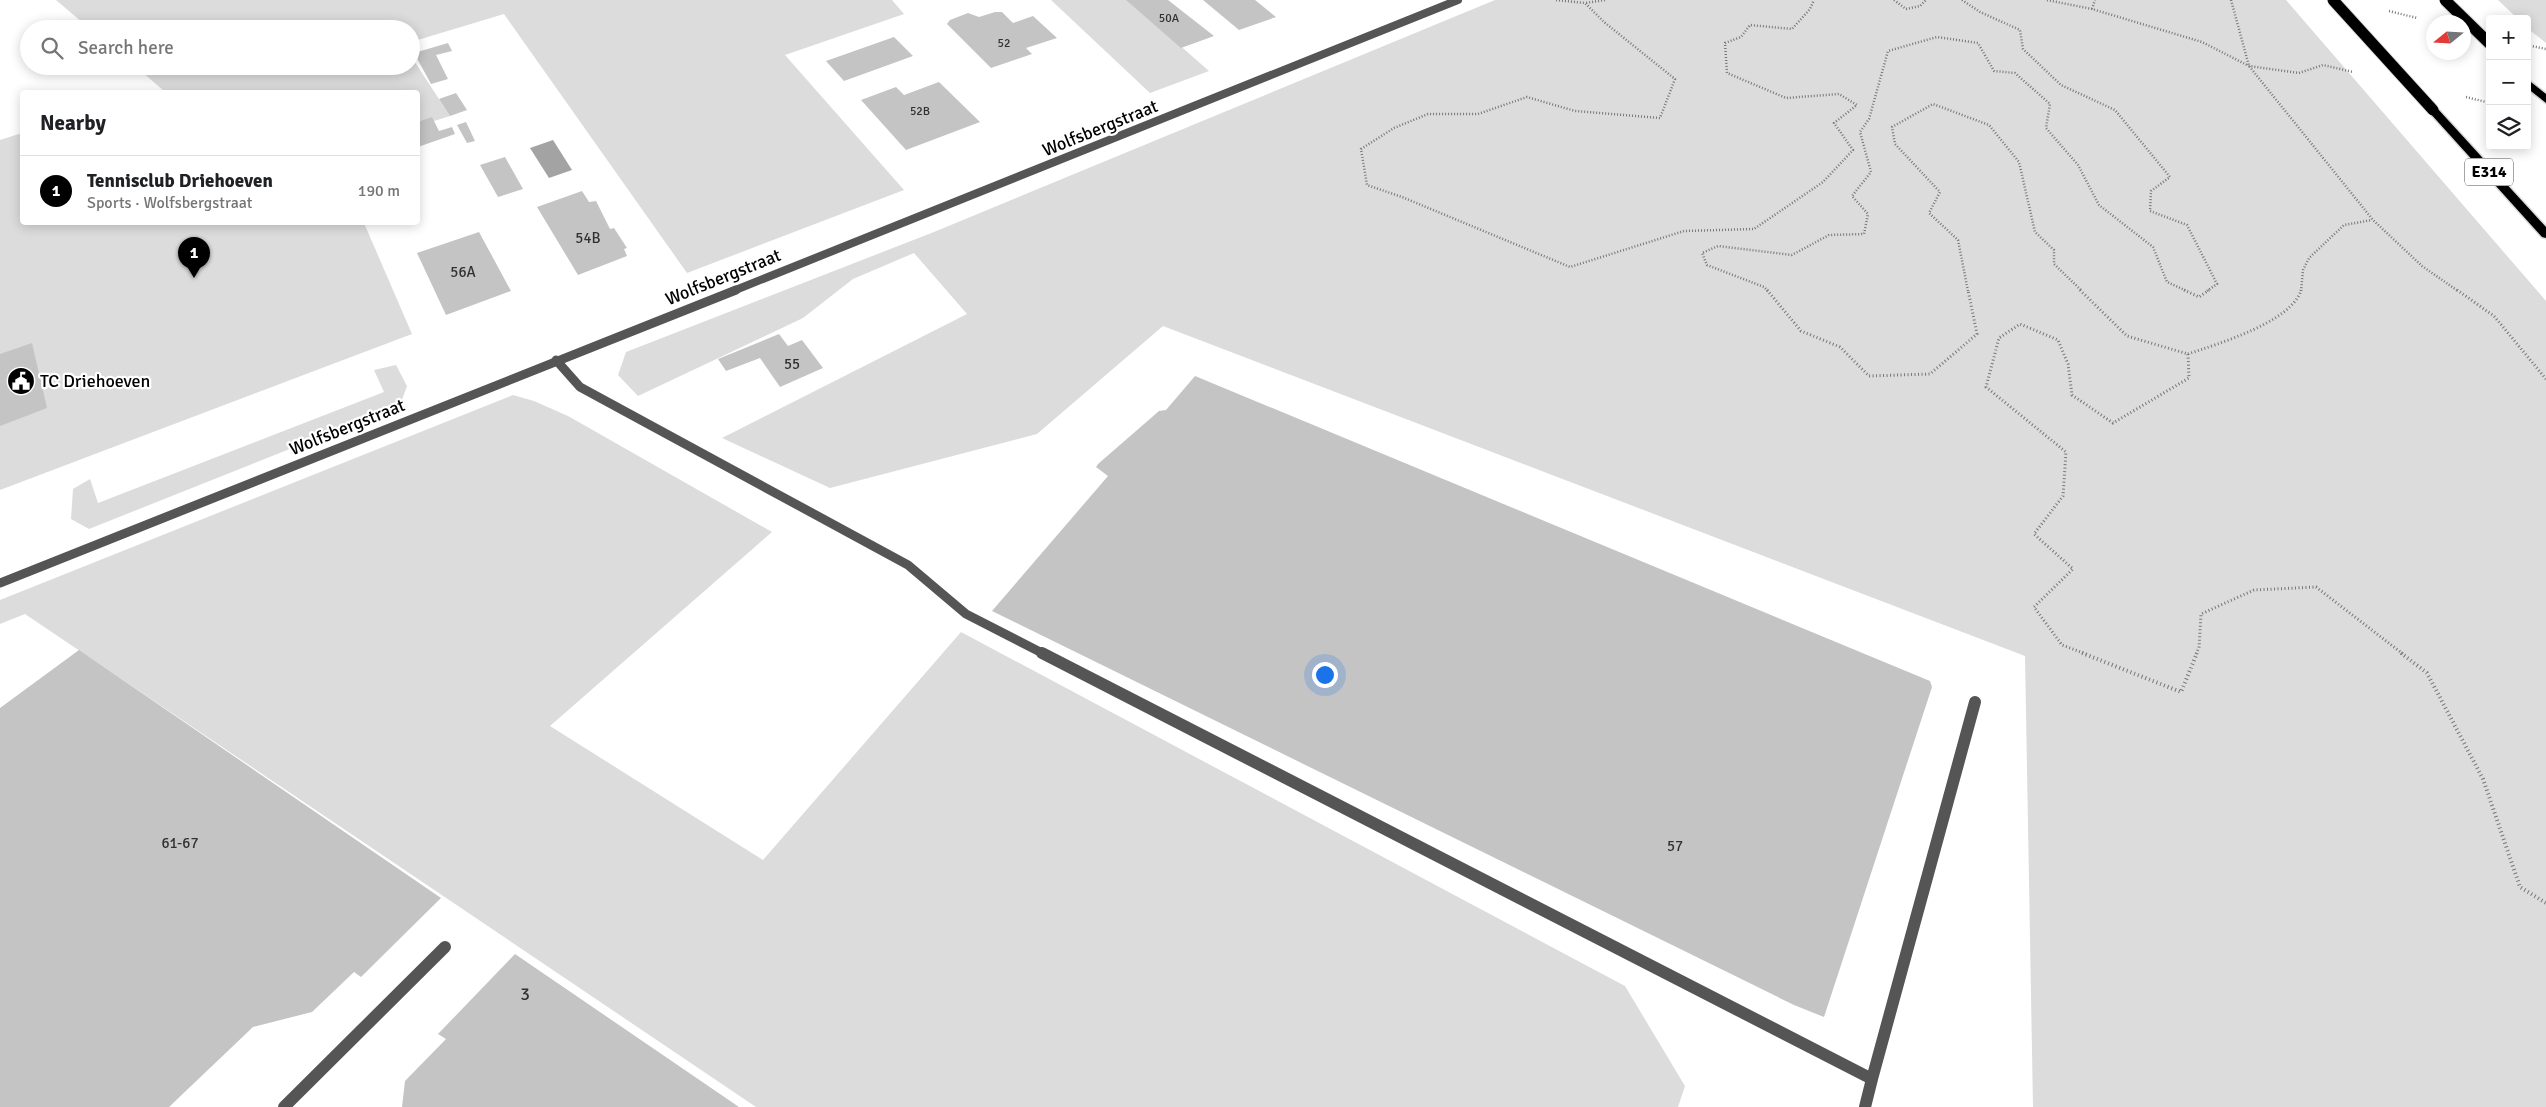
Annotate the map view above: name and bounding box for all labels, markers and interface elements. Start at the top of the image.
house number: 50A [1159,11,1180,26]
north arrow [2426,15,2471,60]
map controls [2486,15,2531,150]
button: + [2486,15,2531,60]
search box [20,20,420,75]
icon: search [38,34,66,62]
text: Search here [78,36,174,60]
house number: 52 [998,36,1010,51]
button: − [2486,60,2531,105]
street label: Wolfsbergstraat [1039,95,1161,161]
house number: 52B [910,104,930,119]
button: layers [2486,105,2531,150]
text: Nearby [40,110,106,136]
road number: E314 [2465,158,2513,186]
text: Tennisclub Driehoeven [87,169,273,193]
text: 1 [52,181,60,201]
text: 190 m [358,181,400,201]
text: Sports · Wolfsbergstraat [87,193,252,213]
house number: 54B [575,229,601,247]
pin: 1 [178,237,210,278]
street label: Wolfsbergstraat [662,244,784,310]
house number: 56A [450,263,476,281]
house number: 55 [784,355,800,373]
public building icon: TC Driehoeven [6,366,36,396]
place label: TC Driehoeven [40,370,150,392]
street label: Wolfsbergstraat [286,394,408,460]
your location [1312,662,1338,688]
house number: 61-67 [161,834,199,852]
house number: 57 [1667,837,1683,855]
house number: 3 [520,983,530,1005]

